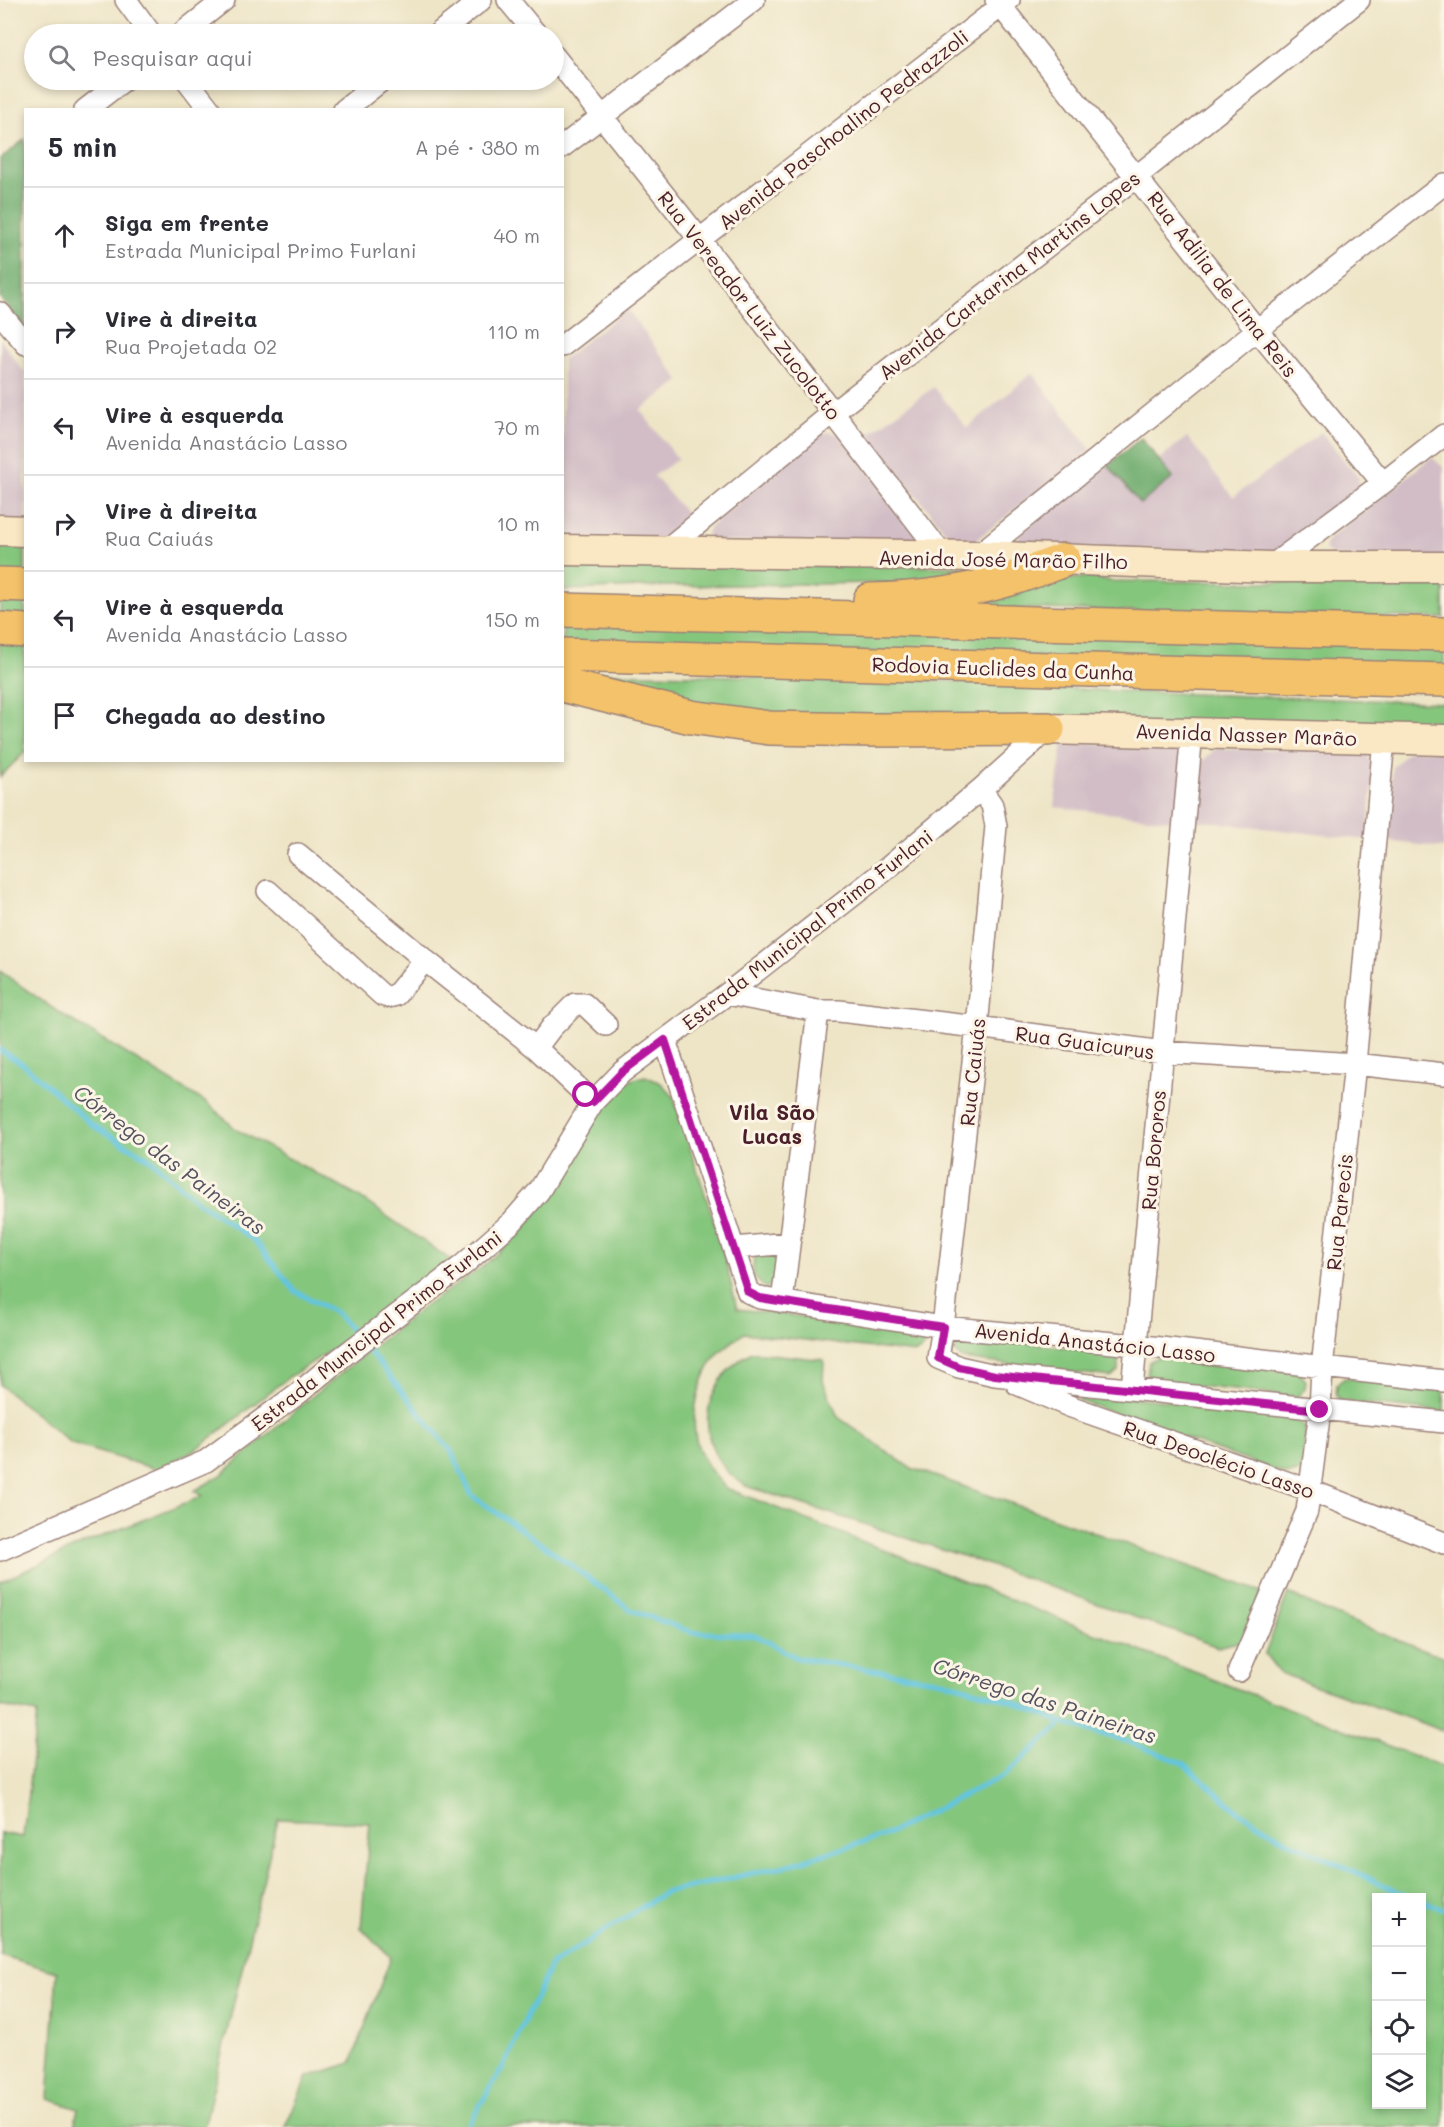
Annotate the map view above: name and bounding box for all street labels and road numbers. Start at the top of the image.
street label: Avenida Paschoalino Pedrazzoli [713,23,973,235]
street label: Avenida Cartarina Martins Lopes [873,165,1145,385]
street label: Rua Vereador Luiz Zucolotto [653,185,847,425]
street label: Rua Adilia de Lima Reis [1142,186,1304,382]
street label: Avenida José Marão Filho [878,544,1128,574]
street label: Rodovia Euclides da Cunha [871,650,1135,686]
street label: Avenida Nasser Marão [1135,717,1357,751]
street label: Estrada Municipal Primo Furlani [676,823,938,1035]
street label: Rua Caiuás [953,1017,991,1127]
street label: Rua Guaicurus [1014,1019,1156,1065]
street label: Rua Bororos [1135,1089,1171,1211]
street label: Rua Parecis [1320,1152,1358,1272]
street label: Estrada Municipal Primo Furlani [245,1224,507,1436]
street label: Avenida Anastácio Lasso [973,1316,1217,1368]
street label: Rua Deoclécio Lasso [1120,1414,1318,1504]

